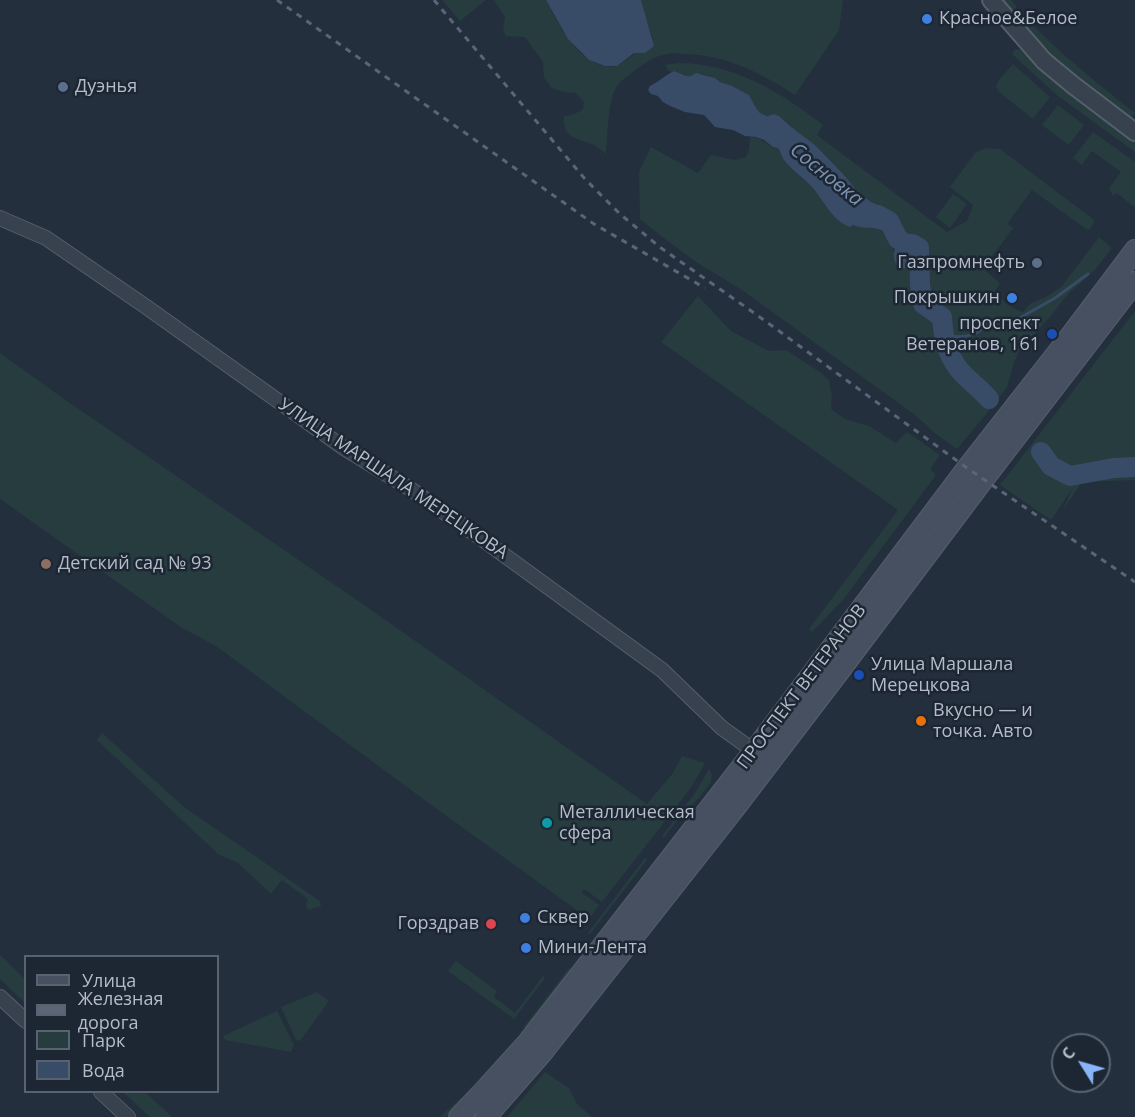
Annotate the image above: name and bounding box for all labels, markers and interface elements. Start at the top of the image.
place label: Красное&Белое [939,8,1077,30]
marker: Красное&Белое [920,12,934,26]
place label: Дуэнья [75,76,137,98]
marker: Дуэнья [56,80,70,94]
water label: Сосновка [785,138,867,212]
place label: Газпромнефть [897,252,1025,274]
marker: Газпромнефть [1030,256,1044,270]
place label: Покрышкин [894,287,1000,309]
marker: Покрышкин [1005,291,1019,305]
place label: проспект Ветеранов, 161 [906,313,1040,356]
marker: проспект Ветеранов, 161 [1045,327,1059,341]
street label: УЛИЦА МАРШАЛА МЕРЕЦКОВА [274,394,512,564]
place label: Детский сад № 93 [58,553,212,575]
marker: Детский сад № 93 [39,557,53,571]
street label: ПРОСПЕКТ ВЕТЕРАНОВ [733,600,871,774]
place label: Улица Маршала Мерецкова [871,654,1013,696]
marker: Улица Маршала Мерецкова [852,668,866,682]
place label: Вкусно — и точка. Авто [933,700,1033,742]
marker: Вкусно — и точка. Авто [914,714,928,728]
place label: Металлическая сфера [559,802,695,844]
marker: Металлическая сфера [540,816,554,830]
place label: Сквер [537,907,589,929]
marker: Сквер [518,911,532,925]
place label: Горздрав [397,913,479,935]
marker: Горздрав [484,917,498,931]
place label: Мини-Лента [538,937,647,959]
marker: Мини-Лента [519,941,533,955]
legend [24,955,219,1093]
text: Улица [82,968,136,992]
text: Железная дорога [78,986,163,1034]
text: Парк [82,1028,125,1052]
north arrow [1051,1033,1111,1093]
text: С [1056,1043,1080,1064]
text: Вода [82,1058,125,1082]

